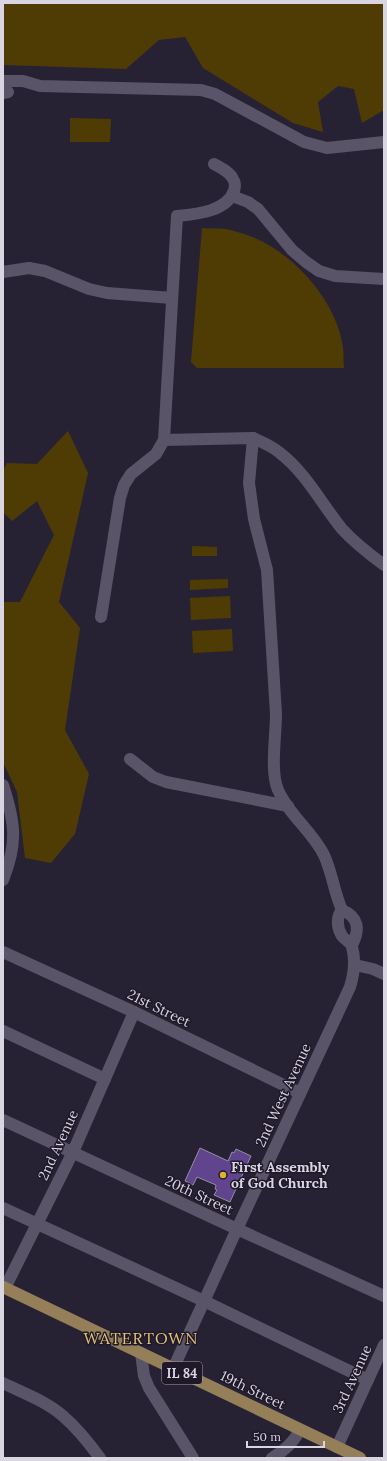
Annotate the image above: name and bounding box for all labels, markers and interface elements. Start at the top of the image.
street label: 21st Street [125,985,194,1031]
street label: 2nd West Avenue [251,1040,315,1150]
street label: 2nd Avenue [34,1107,82,1183]
place label: First Assembly of God Church [231,1158,330,1192]
marker: First Assembly of God Church [218,1170,228,1180]
street label: 20th Street [162,1171,237,1219]
district label: WATERTOWN [84,1328,198,1348]
street label: 3rd Avenue [328,1342,376,1416]
road number: IL 84 [162,1362,202,1384]
street label: 19th Street [217,1366,289,1414]
scale bar [247,1423,324,1449]
text: 50 m [253,1429,281,1444]

